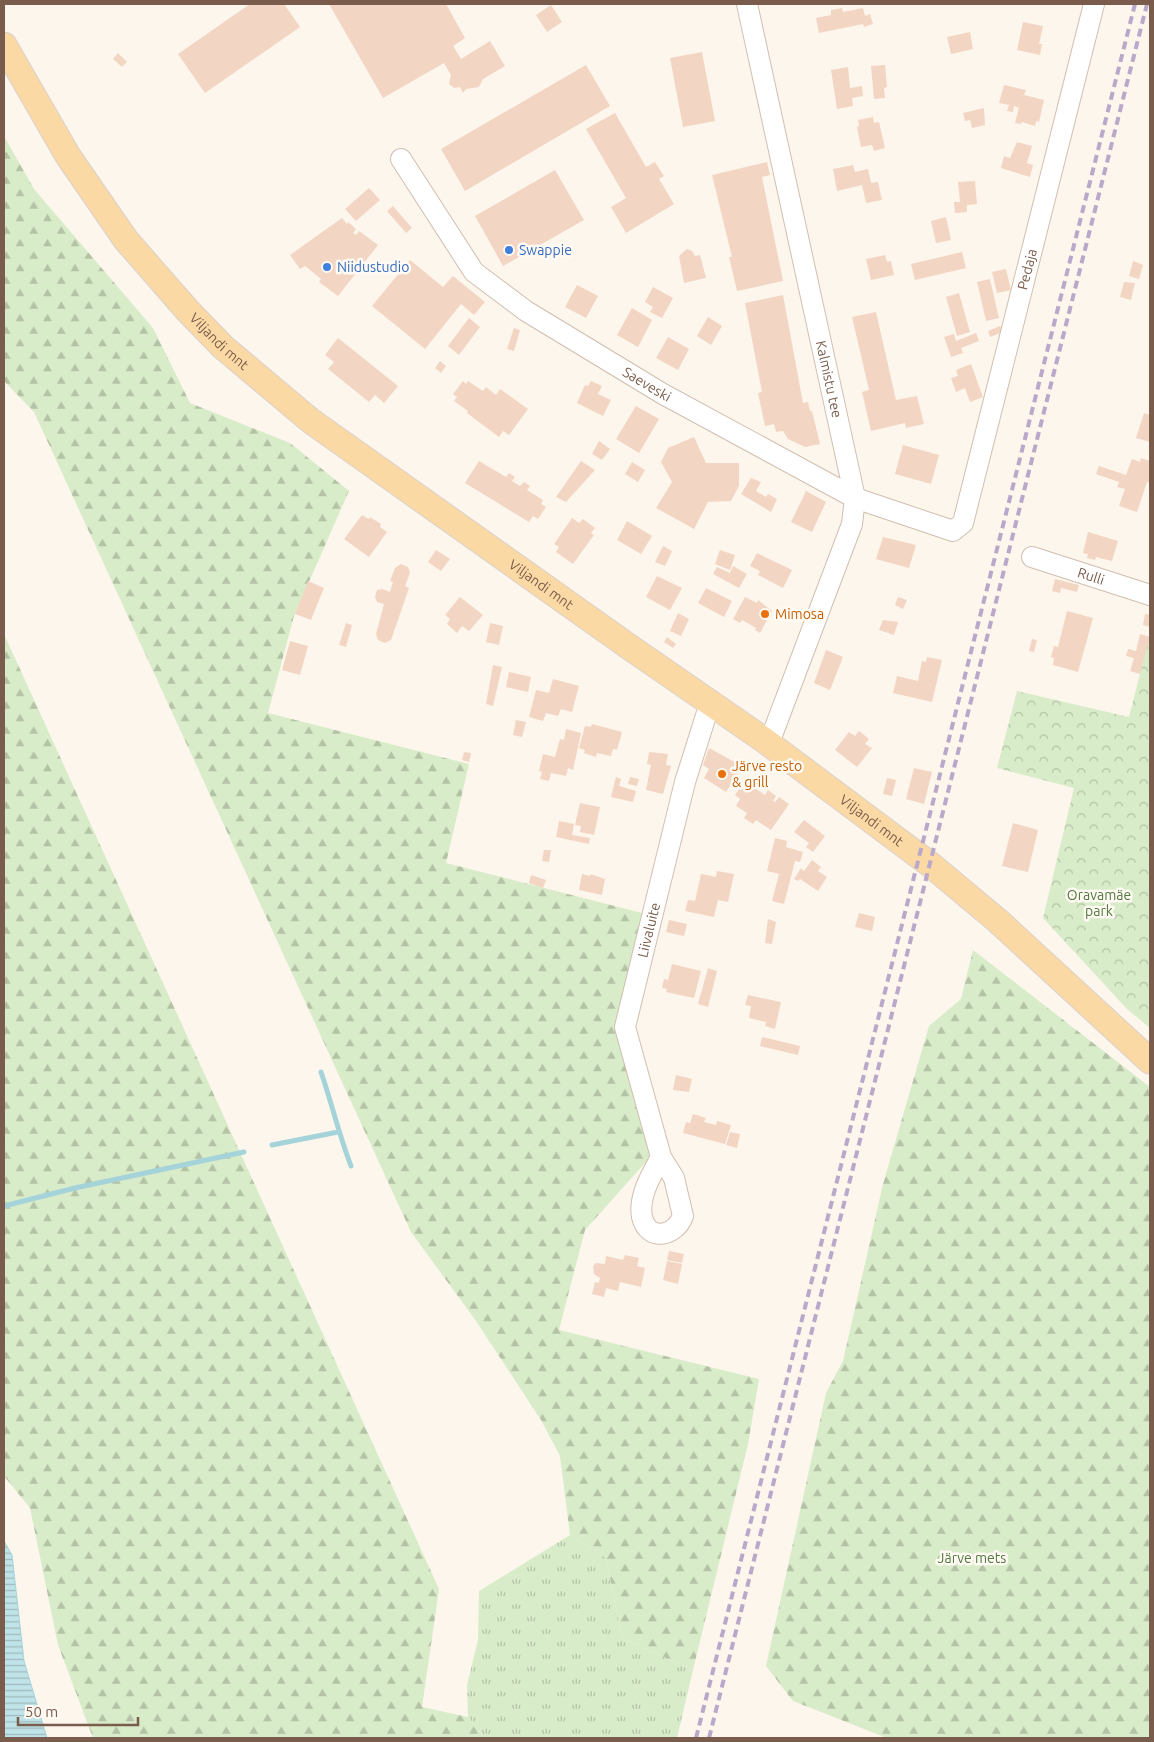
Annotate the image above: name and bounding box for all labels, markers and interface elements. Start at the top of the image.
place label: Swappie [519,242,572,258]
marker: Swappie [503,244,515,256]
street label: Pedaja [1014,247,1040,291]
place label: Niidustudio [337,259,409,275]
marker: Niidustudio [321,261,333,273]
street label: Viljandi mnt [186,310,252,373]
street label: Kalmistu tee [813,339,845,419]
street label: Saeveski [620,364,674,405]
street label: Viljandi mnt [506,556,577,613]
street label: Rulli [1075,564,1107,588]
place label: Mimosa [775,606,824,622]
marker: Mimosa [759,608,771,620]
place label: Järve resto & grill [732,758,802,790]
marker: Järve resto & grill [716,768,728,780]
street label: Viljandi mnt [837,791,907,850]
park label: Oravamäe park [1067,887,1131,919]
street label: Liivaluite [634,901,663,959]
park label: Järve mets [938,1550,1006,1566]
scale bar [18,1694,138,1726]
text: 50 m [25,1703,58,1720]

